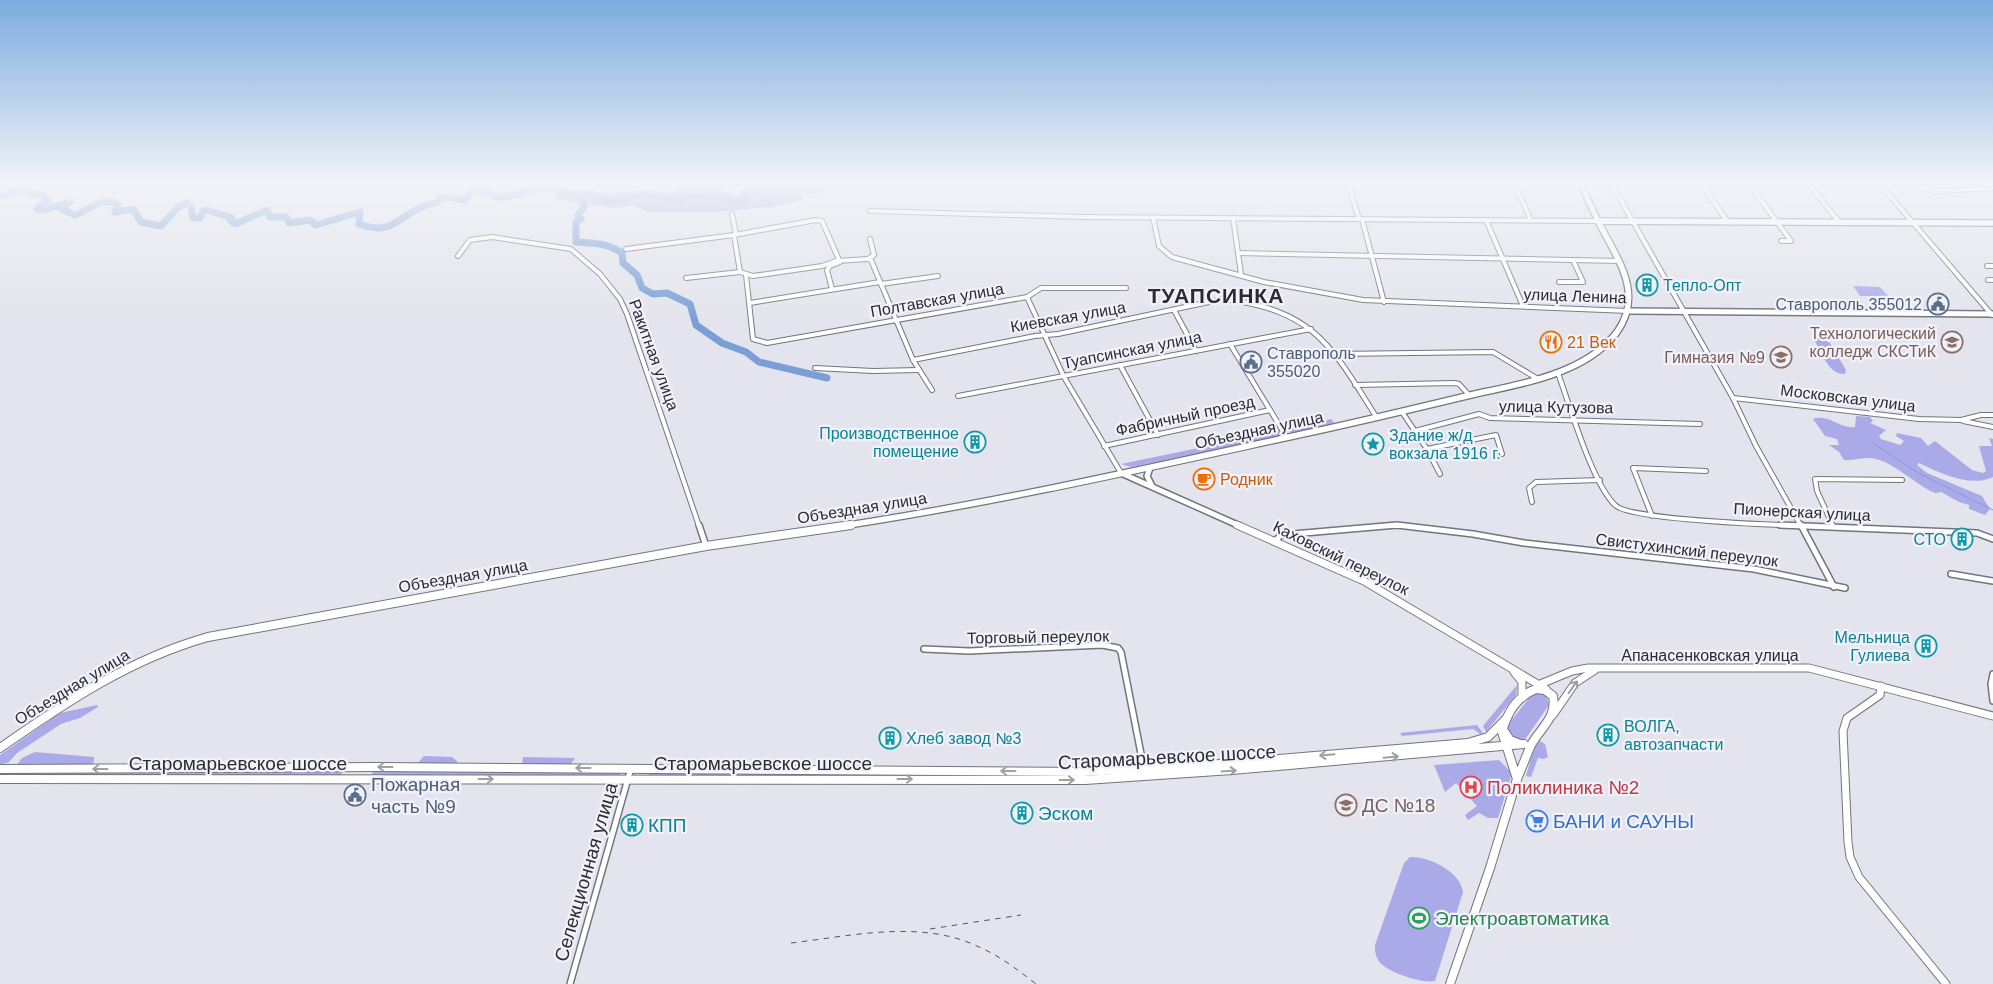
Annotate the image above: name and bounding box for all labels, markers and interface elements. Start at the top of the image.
building icon: Тепло-Опт [1635,273,1659,297]
place label: Тепло-Опт [1663,277,1742,294]
street label: Полтавская улица [869,280,1005,320]
district label: ТУАПСИНКА [1148,284,1284,307]
street label: улица Ленина [1523,286,1627,306]
public building icon: Ставрополь 355012 [1926,292,1950,316]
place label: Ставрополь 355012 [1775,296,1922,313]
street label: Ракитная улица [626,297,682,413]
street label: Киевская улица [1009,298,1127,336]
place label: Технологический колледж СКСТиК [1810,325,1937,360]
street label: Туапсинская улица [1061,328,1203,372]
restaurant icon: 21 Век [1539,330,1563,354]
school or university icon: Технологический колледж СКСТиК [1940,330,1964,354]
place label: 21 Век [1567,334,1617,351]
place label: Ставрополь 355020 [1267,345,1356,380]
school or university icon: Гимназия №9 [1769,345,1793,369]
place label: Гимназия №9 [1664,349,1765,366]
public building icon: Ставрополь 355020 [1239,350,1263,374]
street label: Московская улица [1779,381,1917,415]
street label: Фабричный проезд [1114,393,1257,439]
street label: улица Кутузова [1499,398,1614,416]
street label: Объездная улица [1193,408,1325,452]
place label: Производственное помещение [819,425,959,460]
place label: Здание ж/д вокзала 1916 г. [1389,427,1501,462]
building icon: Производственное помещение [963,430,987,454]
place icon: Здание ж/д вокзала 1916 г. [1361,432,1385,456]
cafe icon: Родник [1192,467,1216,491]
place label: Родник [1220,471,1274,488]
street label: Объездная улица [796,489,928,527]
street label: Пионерская улица [1733,500,1871,524]
street label: Каховский переулок [1270,518,1413,599]
building icon: СТО [1950,527,1974,551]
street label: Свистухинский переулок [1595,530,1780,570]
place label: СТО [1913,531,1946,548]
street label: Объездная улица [397,556,529,596]
street label: Торговый переулок [967,627,1110,647]
place label: Мельница Гулиева [1835,629,1910,664]
building icon: Мельница Гулиева [1914,634,1938,658]
street label: Объездная улица [12,646,133,728]
street label: Апанасенковская улица [1621,647,1799,664]
one-way arrow [1568,680,1578,694]
place label: ВОЛГА, автозапчасти [1624,718,1723,753]
building icon: ВОЛГА, автозапчасти [1596,723,1620,747]
building icon: Хлеб завод №3 [878,726,902,750]
place label: Хлеб завод №3 [906,730,1021,747]
street label: Старомарьевское шоссе [1057,741,1277,773]
one-way arrow [1319,750,1335,759]
one-way arrow [1383,752,1399,762]
street label: Старомарьевское шоссе [129,753,347,774]
street label: Старомарьевское шоссе [654,753,872,774]
one-way arrow [377,762,394,772]
one-way arrow [575,763,591,773]
one-way arrow [92,764,108,774]
one-way arrow [1000,766,1016,776]
one-way arrow [1221,766,1237,775]
place label: Пожарная часть №9 [371,774,460,817]
one-way arrow [478,774,494,784]
one-way arrow [896,774,912,784]
one-way arrow [1058,775,1075,785]
hospital icon: Поликлиника №2 [1459,775,1483,799]
place label: Поликлиника №2 [1487,777,1639,798]
street label: Селекционная улица [550,780,622,964]
public building icon: Пожарная часть №9 [343,783,367,807]
school or university icon: ДС №18 [1334,793,1358,817]
place label: ДС №18 [1362,795,1435,816]
building icon: Эском [1010,801,1034,825]
place label: Эском [1038,803,1093,824]
supermarket icon: БАНИ и САУНЫ [1525,809,1549,833]
place label: БАНИ и САУНЫ [1553,811,1694,832]
building icon: КПП [620,813,644,837]
place label: КПП [648,815,686,836]
sports icon: Электроавтоматика [1407,906,1431,930]
place label: Электроавтоматика [1435,908,1610,929]

